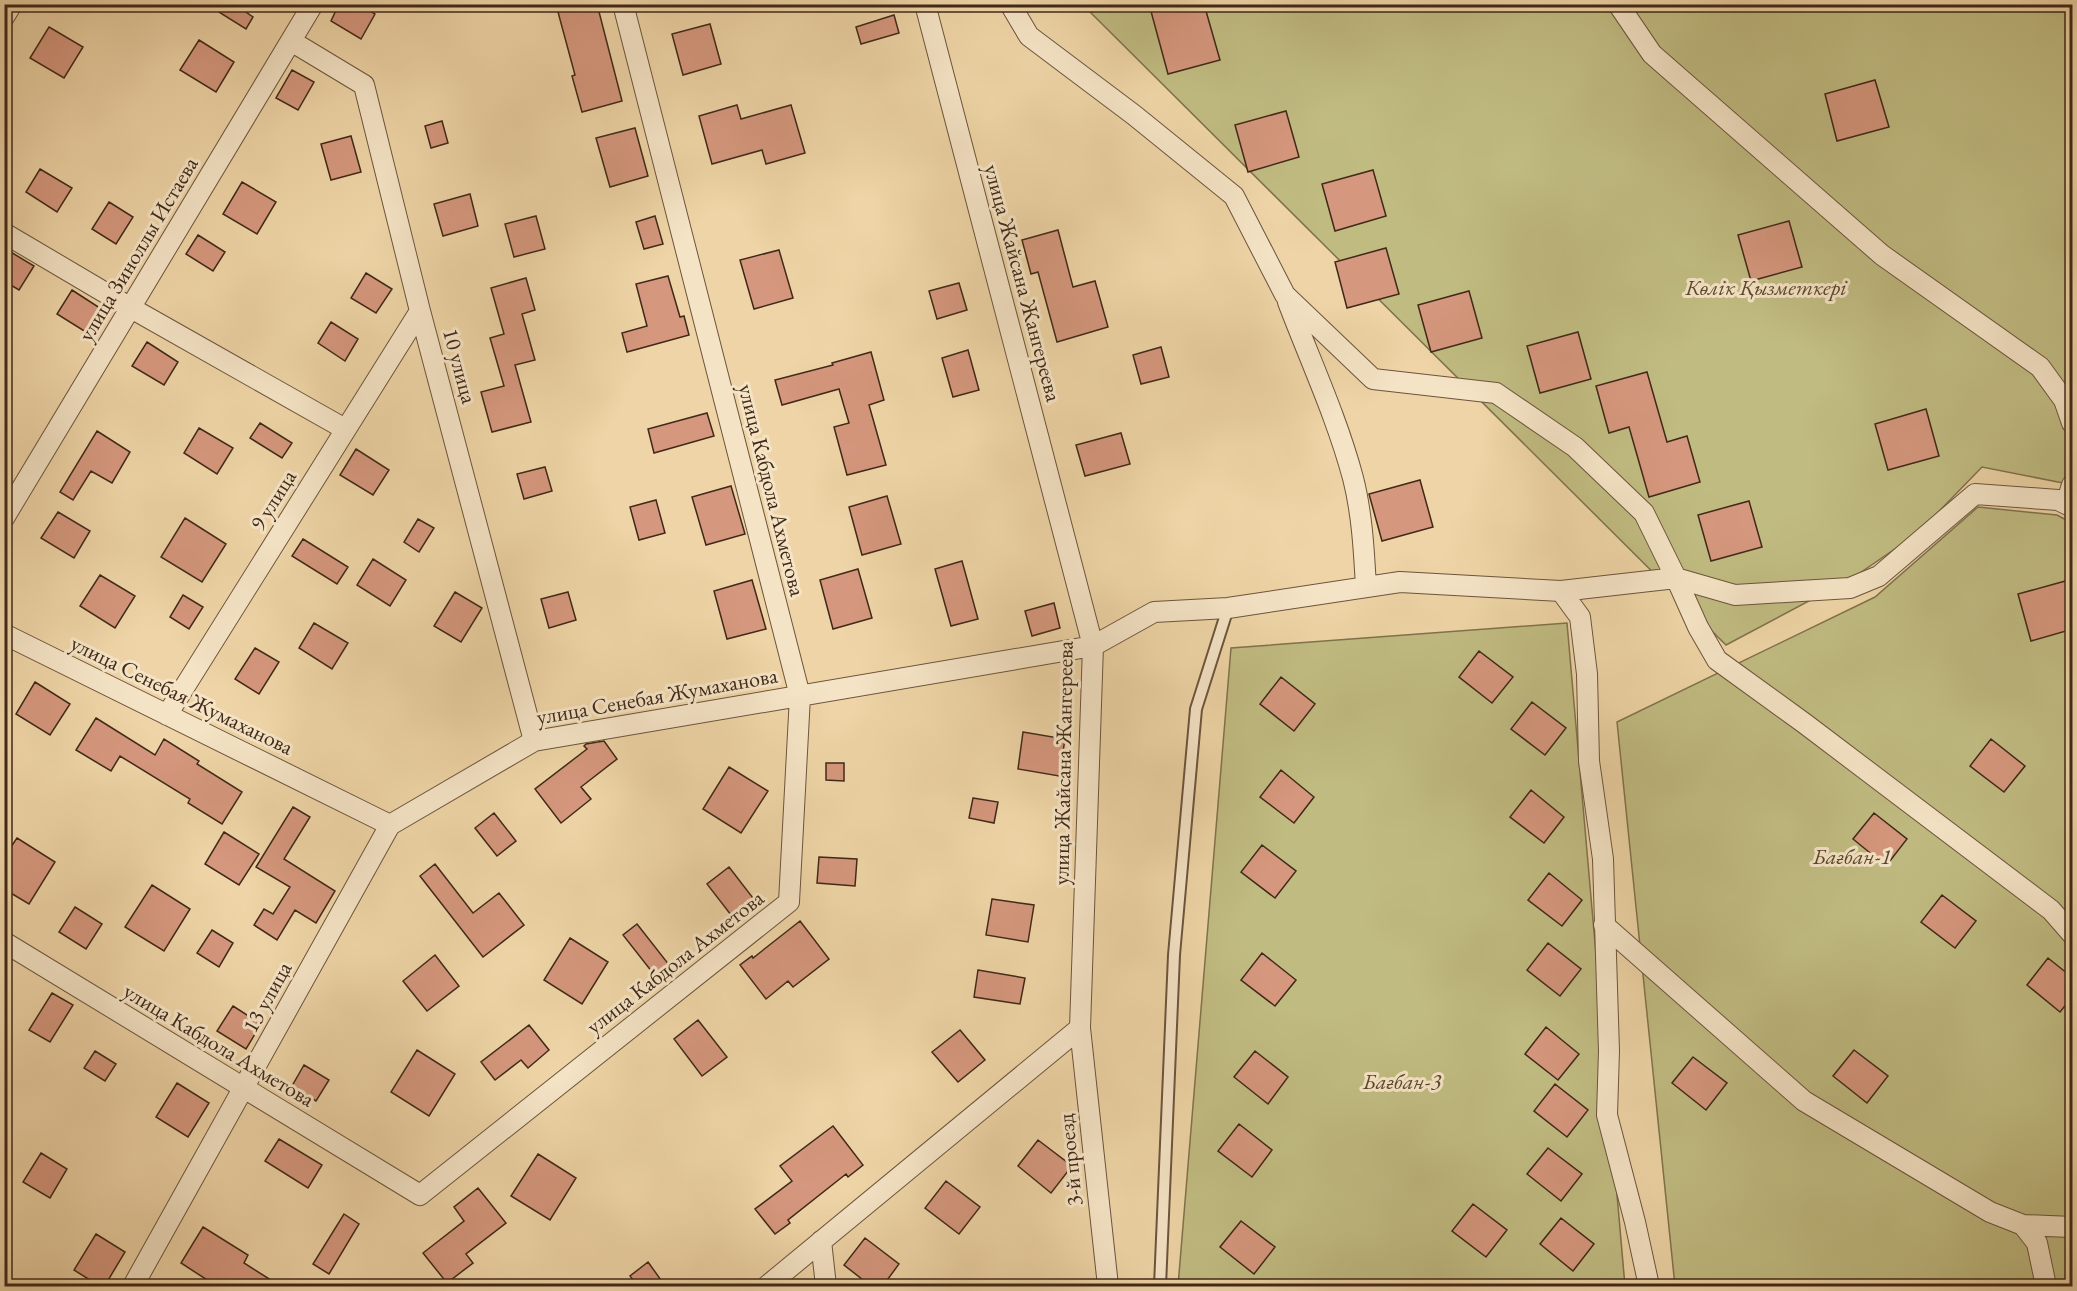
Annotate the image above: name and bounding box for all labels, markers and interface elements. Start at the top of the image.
street label: улица Зиноллы Истаева [71,151,205,347]
street label: улица Жайсана Жангереева [977,161,1069,405]
park label: Көлік Қызметкері [1684,273,1848,302]
street label: 10 улица [436,325,484,407]
street label: улица Кабдола Ахметова [732,381,812,599]
street label: 9 улица [243,464,303,536]
street label: улица Сенебая Жумаханова [66,628,298,762]
street label: улица Жайсана Жангереева [1046,640,1080,885]
street label: улица Сенебая Жумаханова [534,660,780,731]
park label: Бағбан-1 [1812,842,1891,871]
street label: улица Кабдола Ахметова [580,883,770,1040]
street label: 13 улица [236,956,298,1038]
street label: улица Кабдола Ахметова [118,976,320,1114]
park label: Бағбан-3 [1362,1067,1442,1096]
street label: 3-й проезд [1051,1112,1089,1208]

